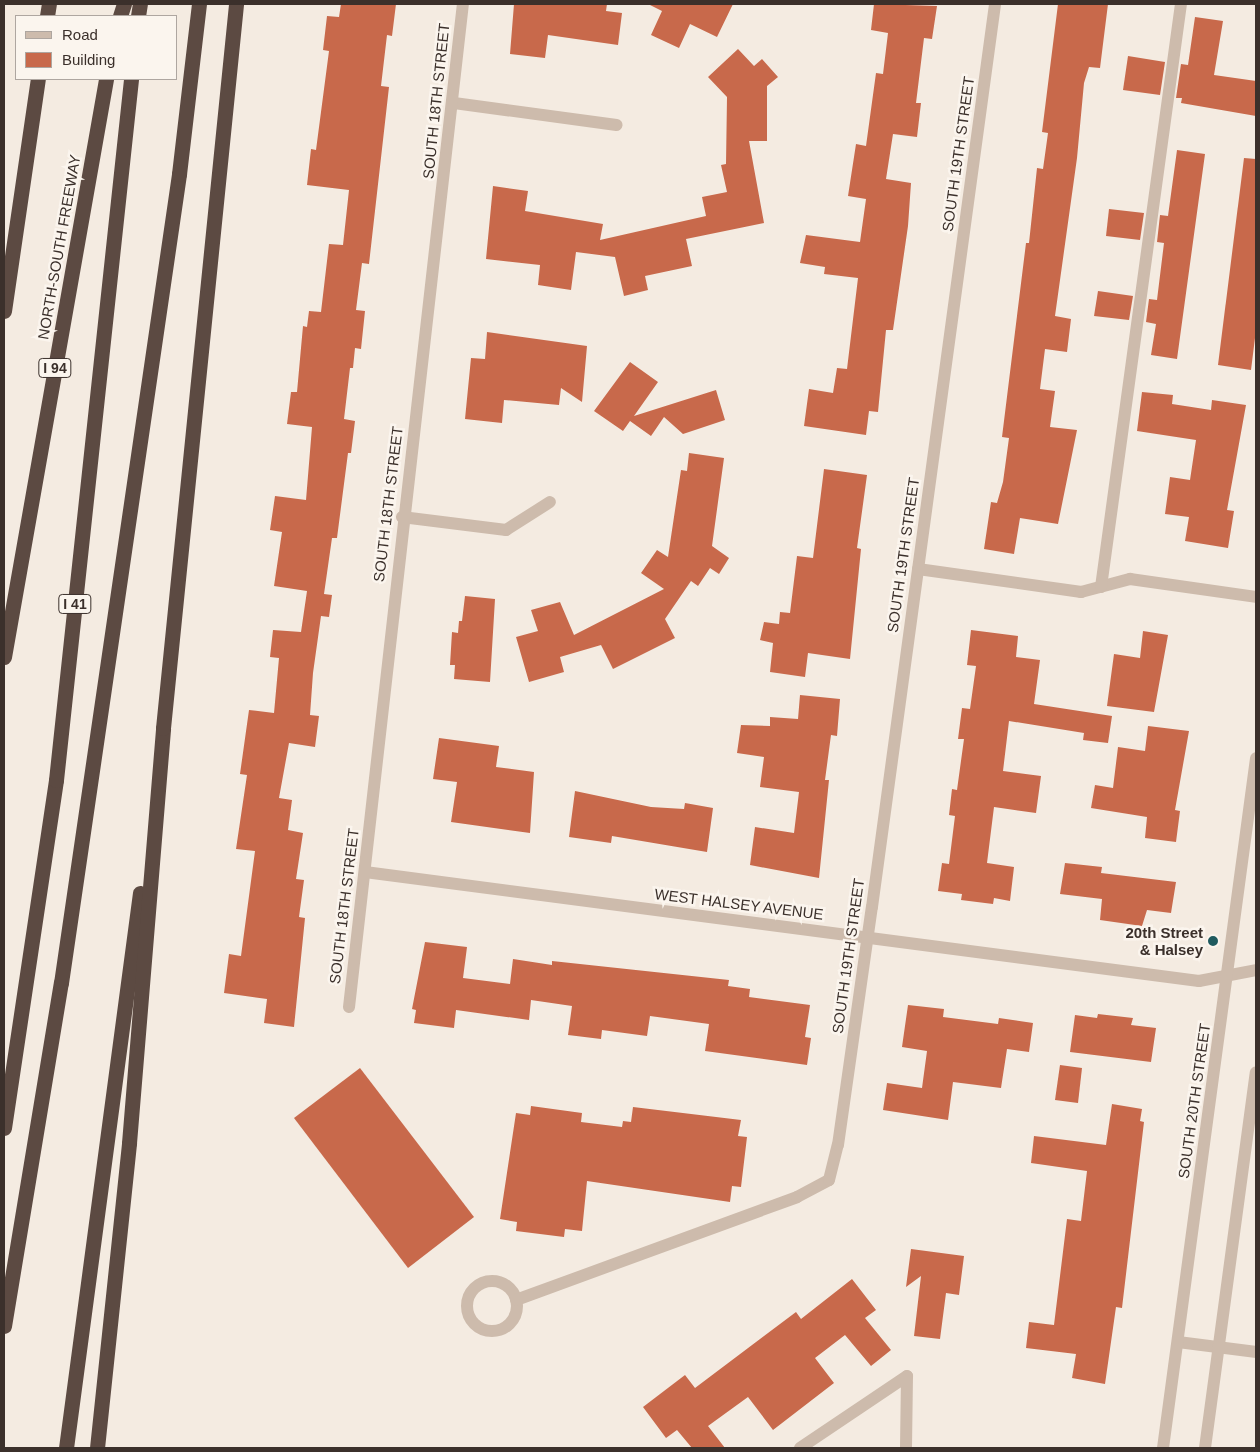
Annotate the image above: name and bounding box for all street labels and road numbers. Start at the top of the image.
street label: SOUTH 18TH STREET [419,22,453,180]
street label: SOUTH 19TH STREET [938,75,978,233]
street label: NORTH-SOUTH FREEWAY [34,153,84,341]
road number: I 94 [38,356,72,379]
street label: SOUTH 18TH STREET [370,425,406,583]
street label: SOUTH 19TH STREET [883,476,923,634]
road number: I 41 [58,592,92,616]
street label: SOUTH 18TH STREET [326,827,362,985]
street label: SOUTH 19TH STREET [828,877,868,1035]
street label: WEST HALSEY AVENUE [653,885,825,923]
street label: SOUTH 20TH STREET [1174,1022,1214,1180]

